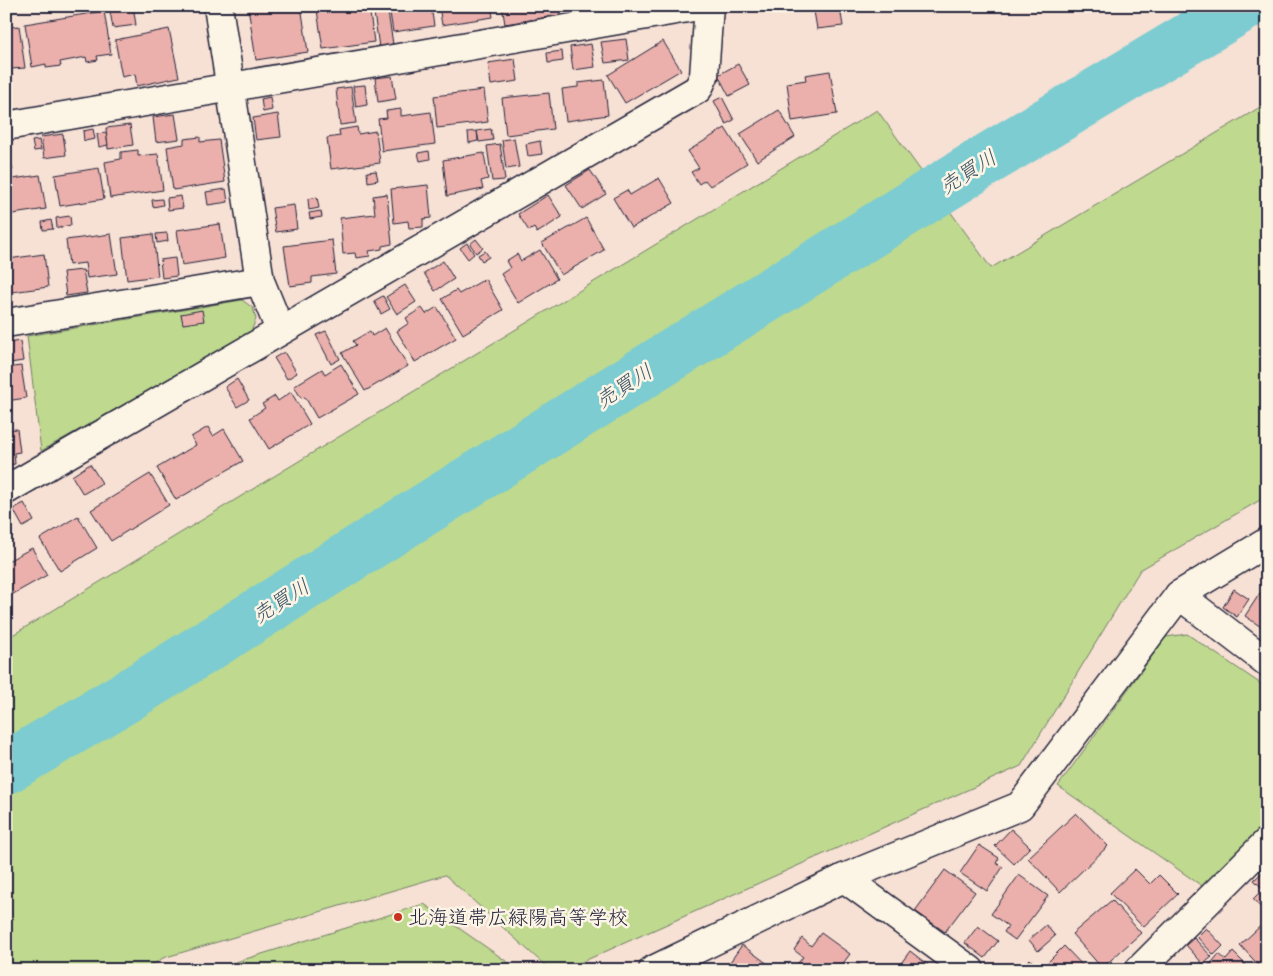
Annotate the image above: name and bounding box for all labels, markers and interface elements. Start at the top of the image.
water label: 売買川 [935,145,1004,204]
water label: 売買川 [591,359,660,418]
water label: 売買川 [248,574,317,633]
place label: 北海道帯広緑陽高等学校 [408,906,628,934]
marker: 北海道帯広緑陽高等学校 [392,911,404,923]

